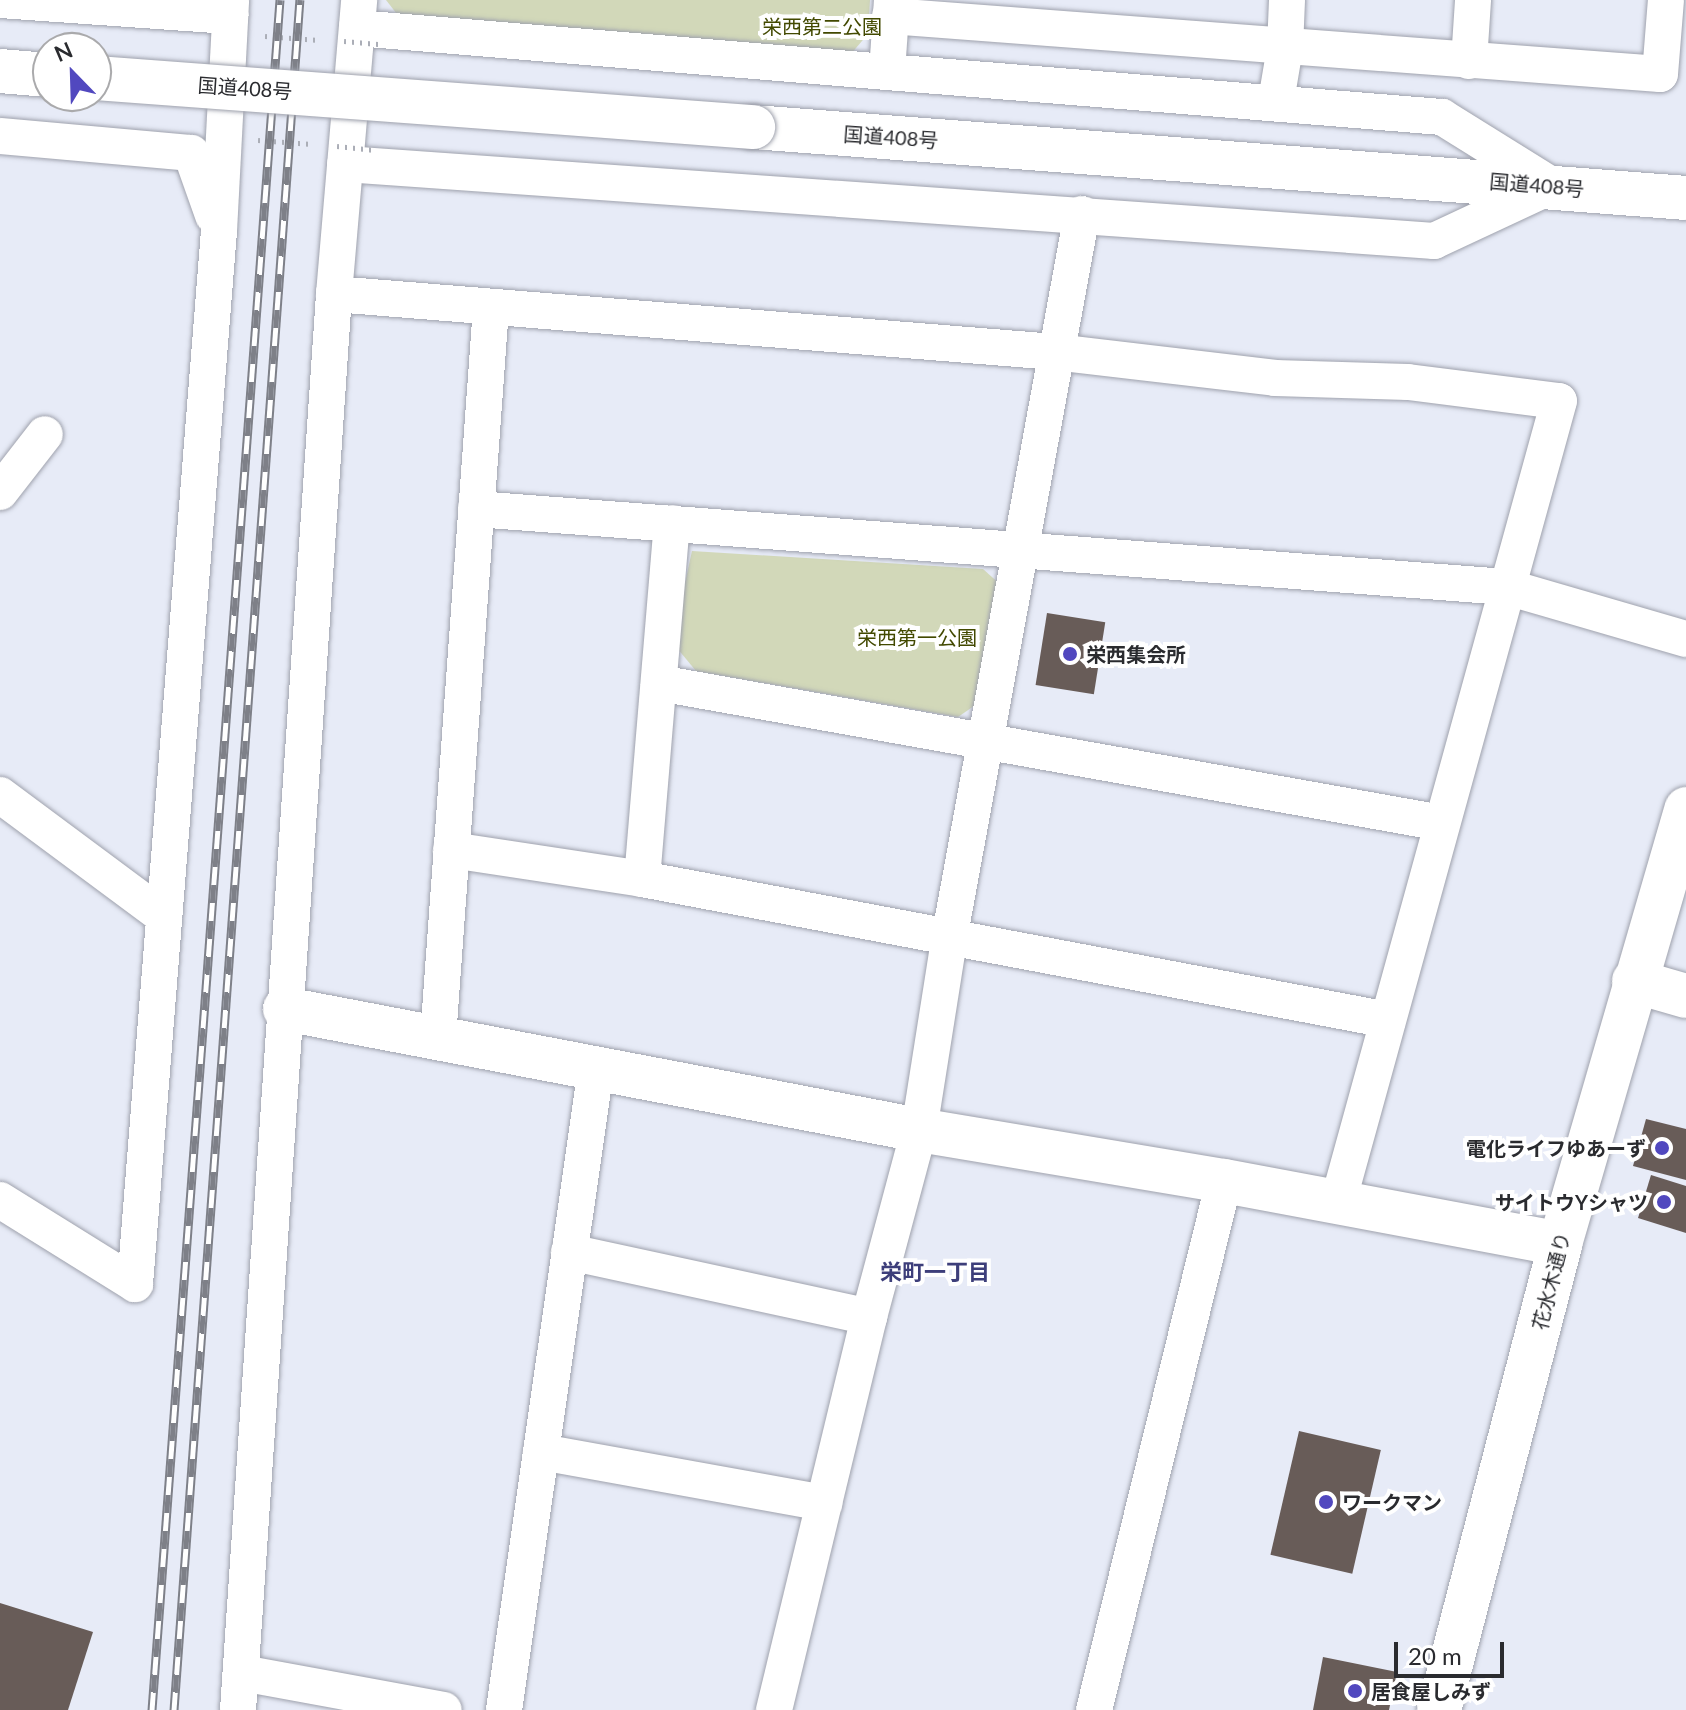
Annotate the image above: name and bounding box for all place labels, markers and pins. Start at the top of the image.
place label: 栄西集会所 [1086,642,1186,666]
marker: 栄西集会所 [1061,645,1079,663]
place label: 電化ライフゆあーず [1466,1136,1646,1160]
marker: 電化ライフゆあーず [1653,1139,1671,1157]
place label: サイトウYシャツ [1495,1190,1648,1214]
marker: サイトウYシャツ [1655,1193,1673,1211]
place label: ワークマン [1342,1490,1442,1514]
marker: ワークマン [1317,1493,1335,1511]
place label: 居食屋しみず [1371,1679,1491,1703]
marker: 居食屋しみず [1346,1682,1364,1700]

